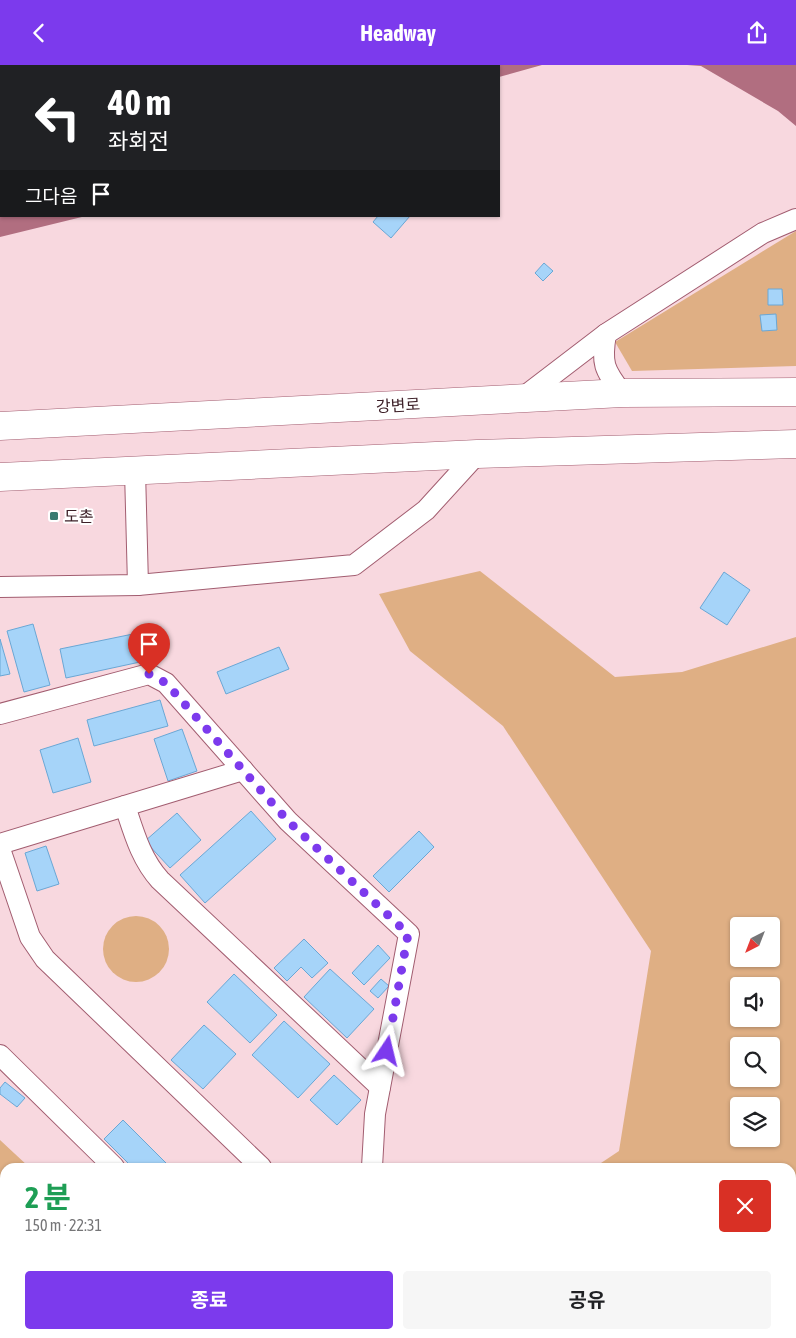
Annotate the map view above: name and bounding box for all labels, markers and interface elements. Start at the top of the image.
icon: back [25,19,53,47]
icon: share [743,19,771,47]
text: Headway [360,20,436,46]
text: 40 m [108,82,171,122]
icon: left [25,85,90,150]
text: 좌회전 [108,128,169,154]
icon: arrive [87,180,115,208]
text: 그다음 [25,185,77,207]
street label: 강변로 [375,395,421,415]
place label: 도촌 [64,507,93,525]
marker: 도촌 [48,510,60,522]
pin [128,623,170,674]
icon: arrive [135,630,163,658]
north arrow [730,917,780,967]
map controls [730,917,780,1147]
button: sound [730,977,780,1027]
position arrow [360,1024,412,1076]
button: search [730,1037,780,1087]
button: layers [730,1097,780,1147]
text: 2 분 [25,1180,71,1214]
button: close [719,1180,771,1232]
text: 150 m · 22:31 [25,1216,102,1234]
button: 종료 [25,1271,393,1329]
button: 공유 [403,1271,771,1329]

